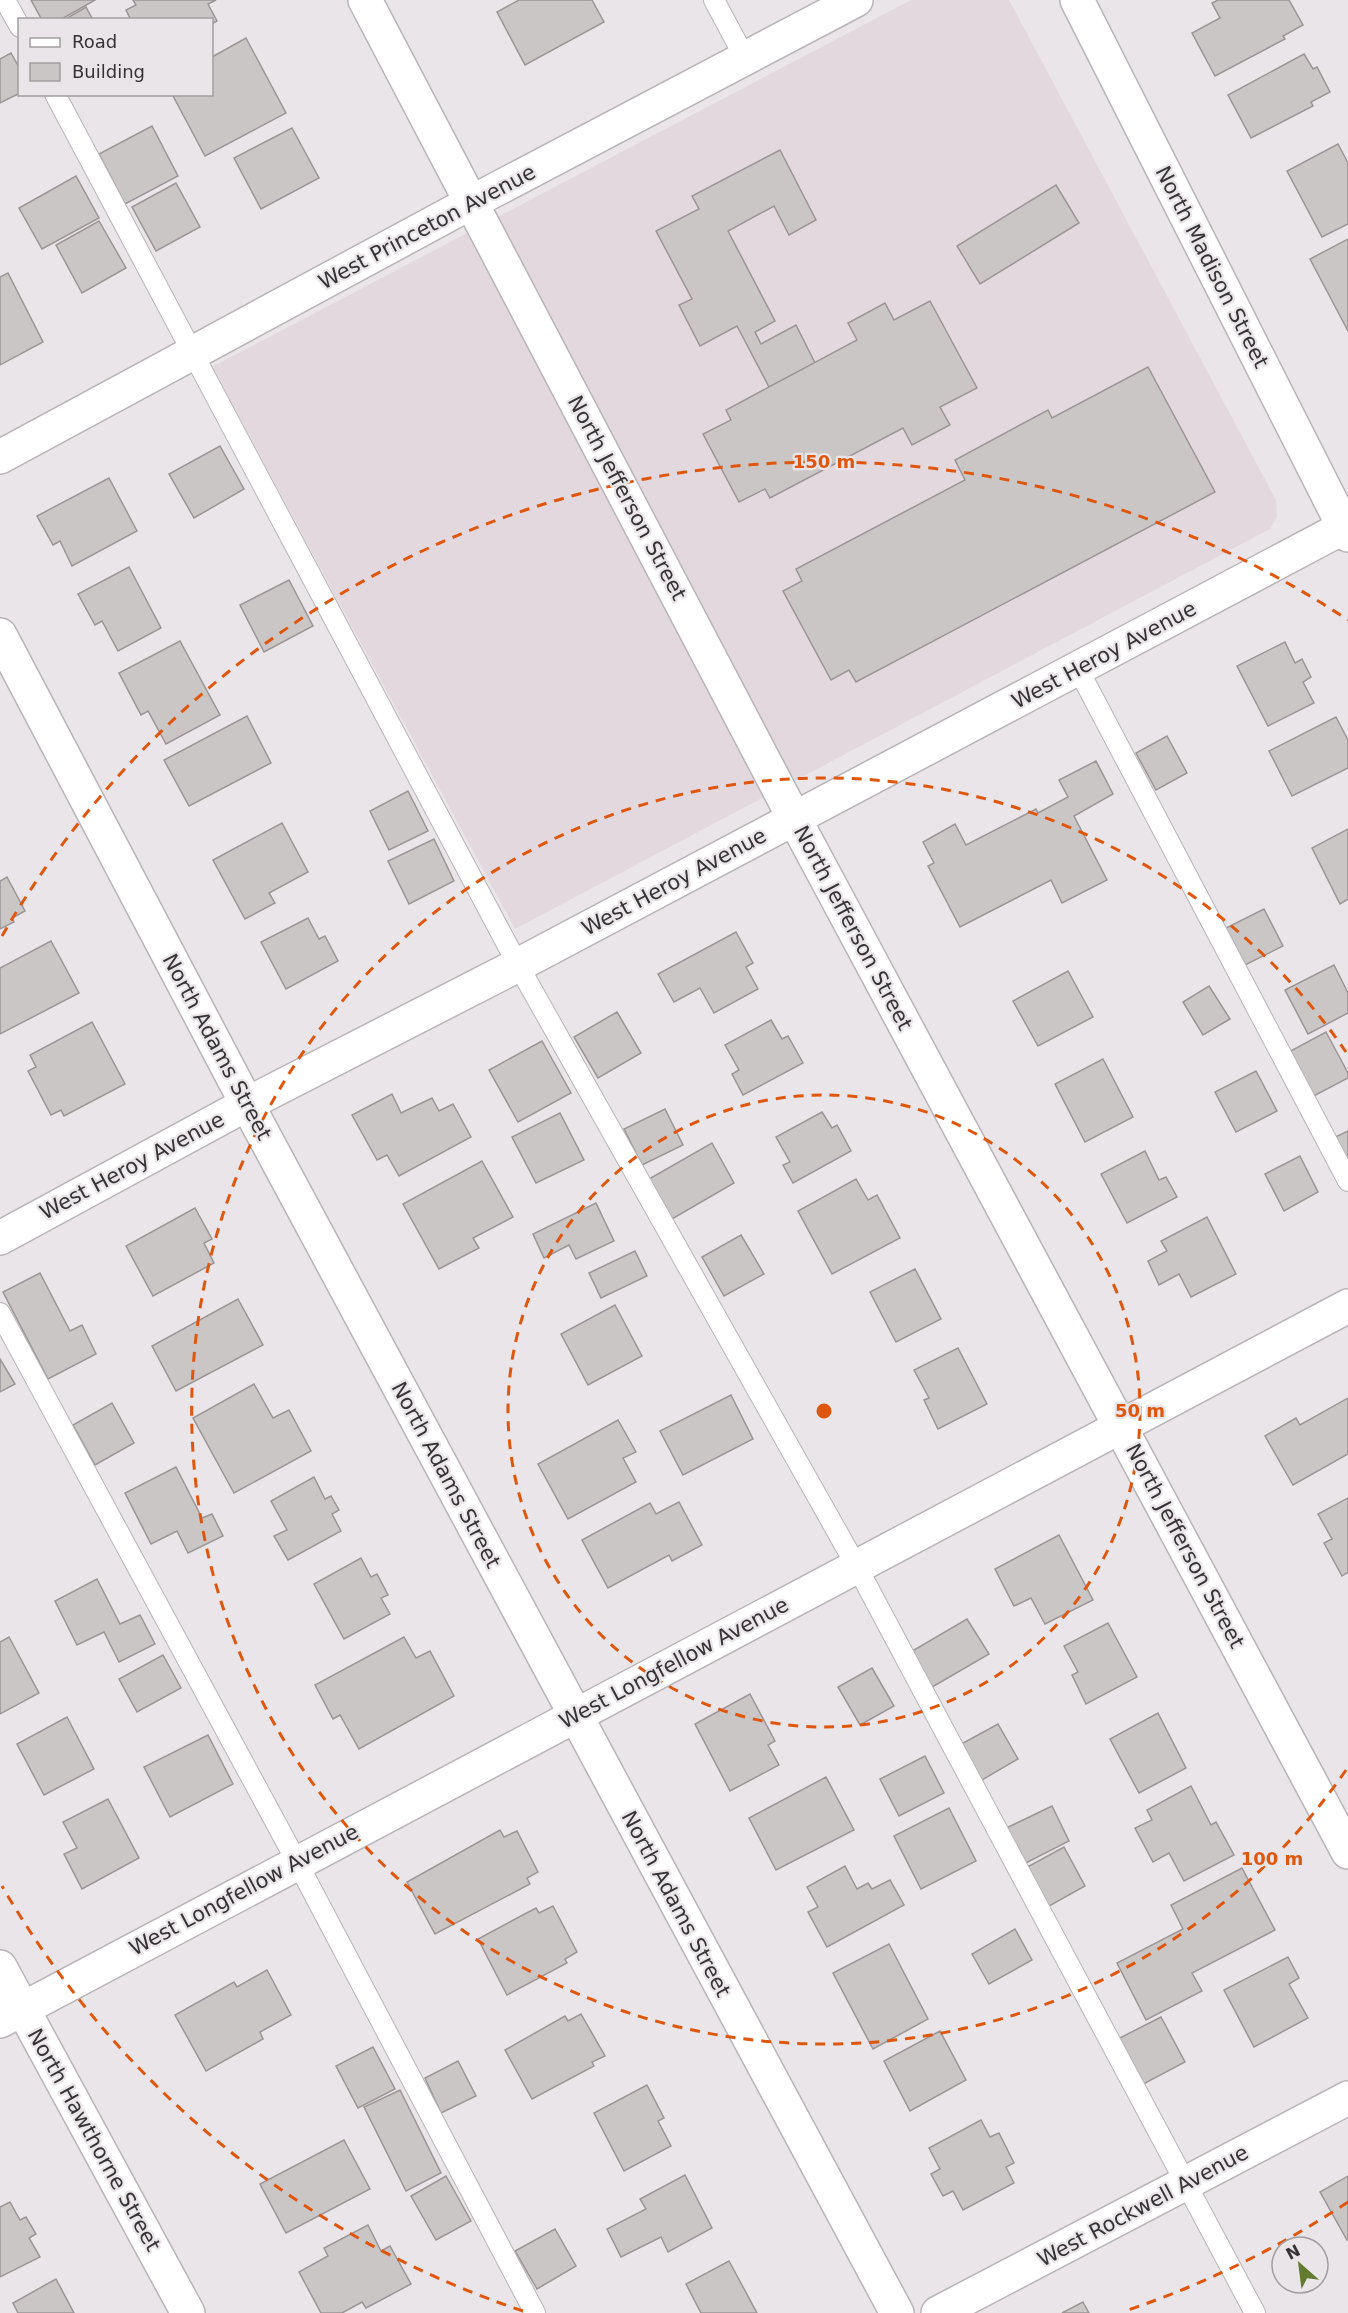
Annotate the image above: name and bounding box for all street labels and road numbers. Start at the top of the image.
street label: West Princeton Avenue [315,160,539,294]
street label: North Madison Street [1151,162,1273,372]
street label: North Jefferson Street [563,392,691,604]
street label: West Heroy Avenue [1008,596,1200,714]
street label: North Jefferson Street [789,822,917,1034]
street label: West Heroy Avenue [578,823,770,941]
street label: North Adams Street [158,950,276,1144]
street label: West Heroy Avenue [36,1107,228,1225]
street label: North Adams Street [387,1378,505,1572]
street label: North Jefferson Street [1121,1440,1249,1652]
street label: West Longfellow Avenue [555,1592,793,1734]
street label: North Adams Street [617,1807,735,2001]
street label: West Longfellow Avenue [125,1819,363,1961]
street label: North Hawthorne Street [23,2025,165,2255]
street label: West Rockwell Avenue [1034,2140,1252,2272]

